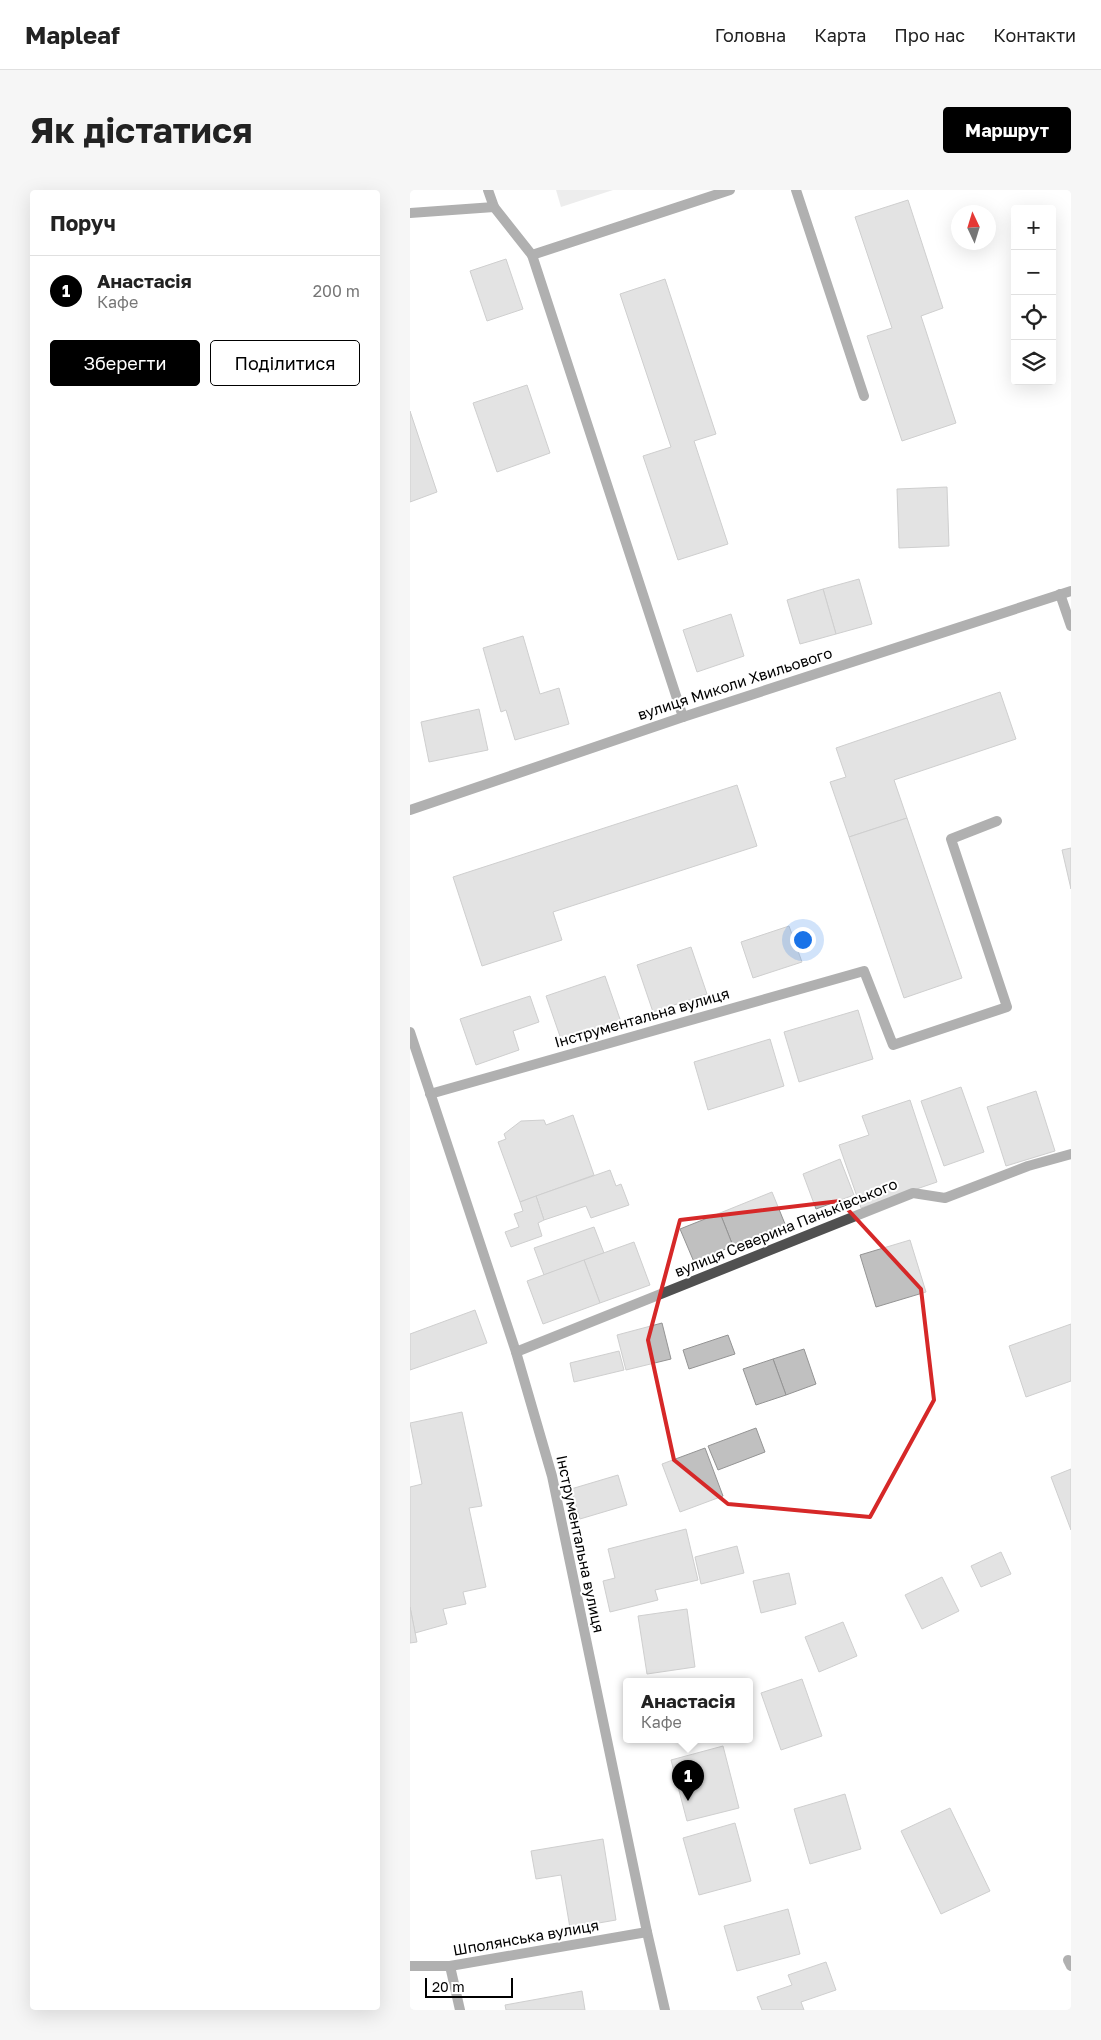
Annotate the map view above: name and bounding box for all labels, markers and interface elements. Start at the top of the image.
text: Mapleaf [25,20,120,49]
text: Головна [715,24,786,46]
text: Карта [814,24,866,46]
text: Про нас [894,24,965,46]
text: Контакти [993,24,1076,46]
button: Маршрут [943,107,1071,153]
text: Як дістатися [30,109,253,151]
north arrow [951,205,996,250]
map controls [1011,205,1056,385]
button: + [1011,205,1056,250]
text: Поруч [50,210,116,236]
button: − [1011,250,1056,295]
text: Анастасія [97,269,192,292]
text: 1 [62,281,70,301]
text: 200 m [313,281,360,301]
text: Кафе [97,292,138,312]
button: locate [1011,295,1056,340]
button: Зберегти [50,340,200,386]
button: Поділитися [210,340,360,386]
button: layers [1011,340,1056,385]
street label: вулиця Миколи Хвильового [635,643,834,723]
your location [790,927,816,953]
street label: Інструментальна вулиця [552,983,731,1051]
street label: вулиця Северина Паньківського [672,1174,900,1280]
street label: Інструментальна вулиця [553,1453,609,1634]
popup [623,1678,753,1743]
text: Анастасія [641,1689,735,1712]
text: Кафе [641,1712,682,1732]
pin: 1 [672,1760,704,1801]
street label: Шполянська вулиця [451,1915,600,1959]
scale bar [425,1975,512,1998]
text: 20 m [432,1978,465,1995]

